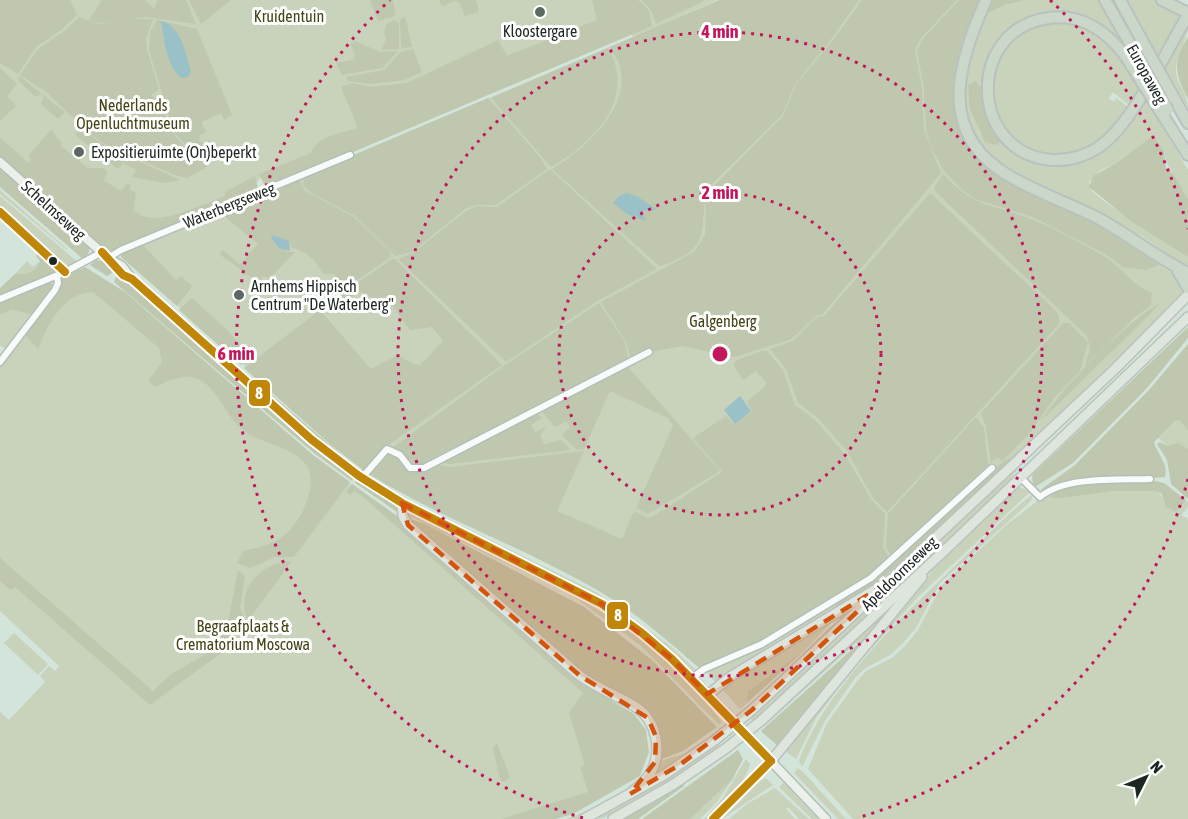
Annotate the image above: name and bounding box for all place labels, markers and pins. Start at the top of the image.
marker: Kloostergare [533,5,547,19]
place label: Kloostergare [503,22,577,41]
place label: Expositieruimte (On)beperkt [91,143,257,162]
marker: Expositieruimte (On)beperkt [72,145,86,159]
unlabelled marker [47,255,59,267]
place label: Arnhems Hippisch Centrum "De Waterberg" [251,277,394,314]
marker: Arnhems Hippisch Centrum "De Waterberg" [232,288,246,302]
centre of rings [710,344,730,364]

